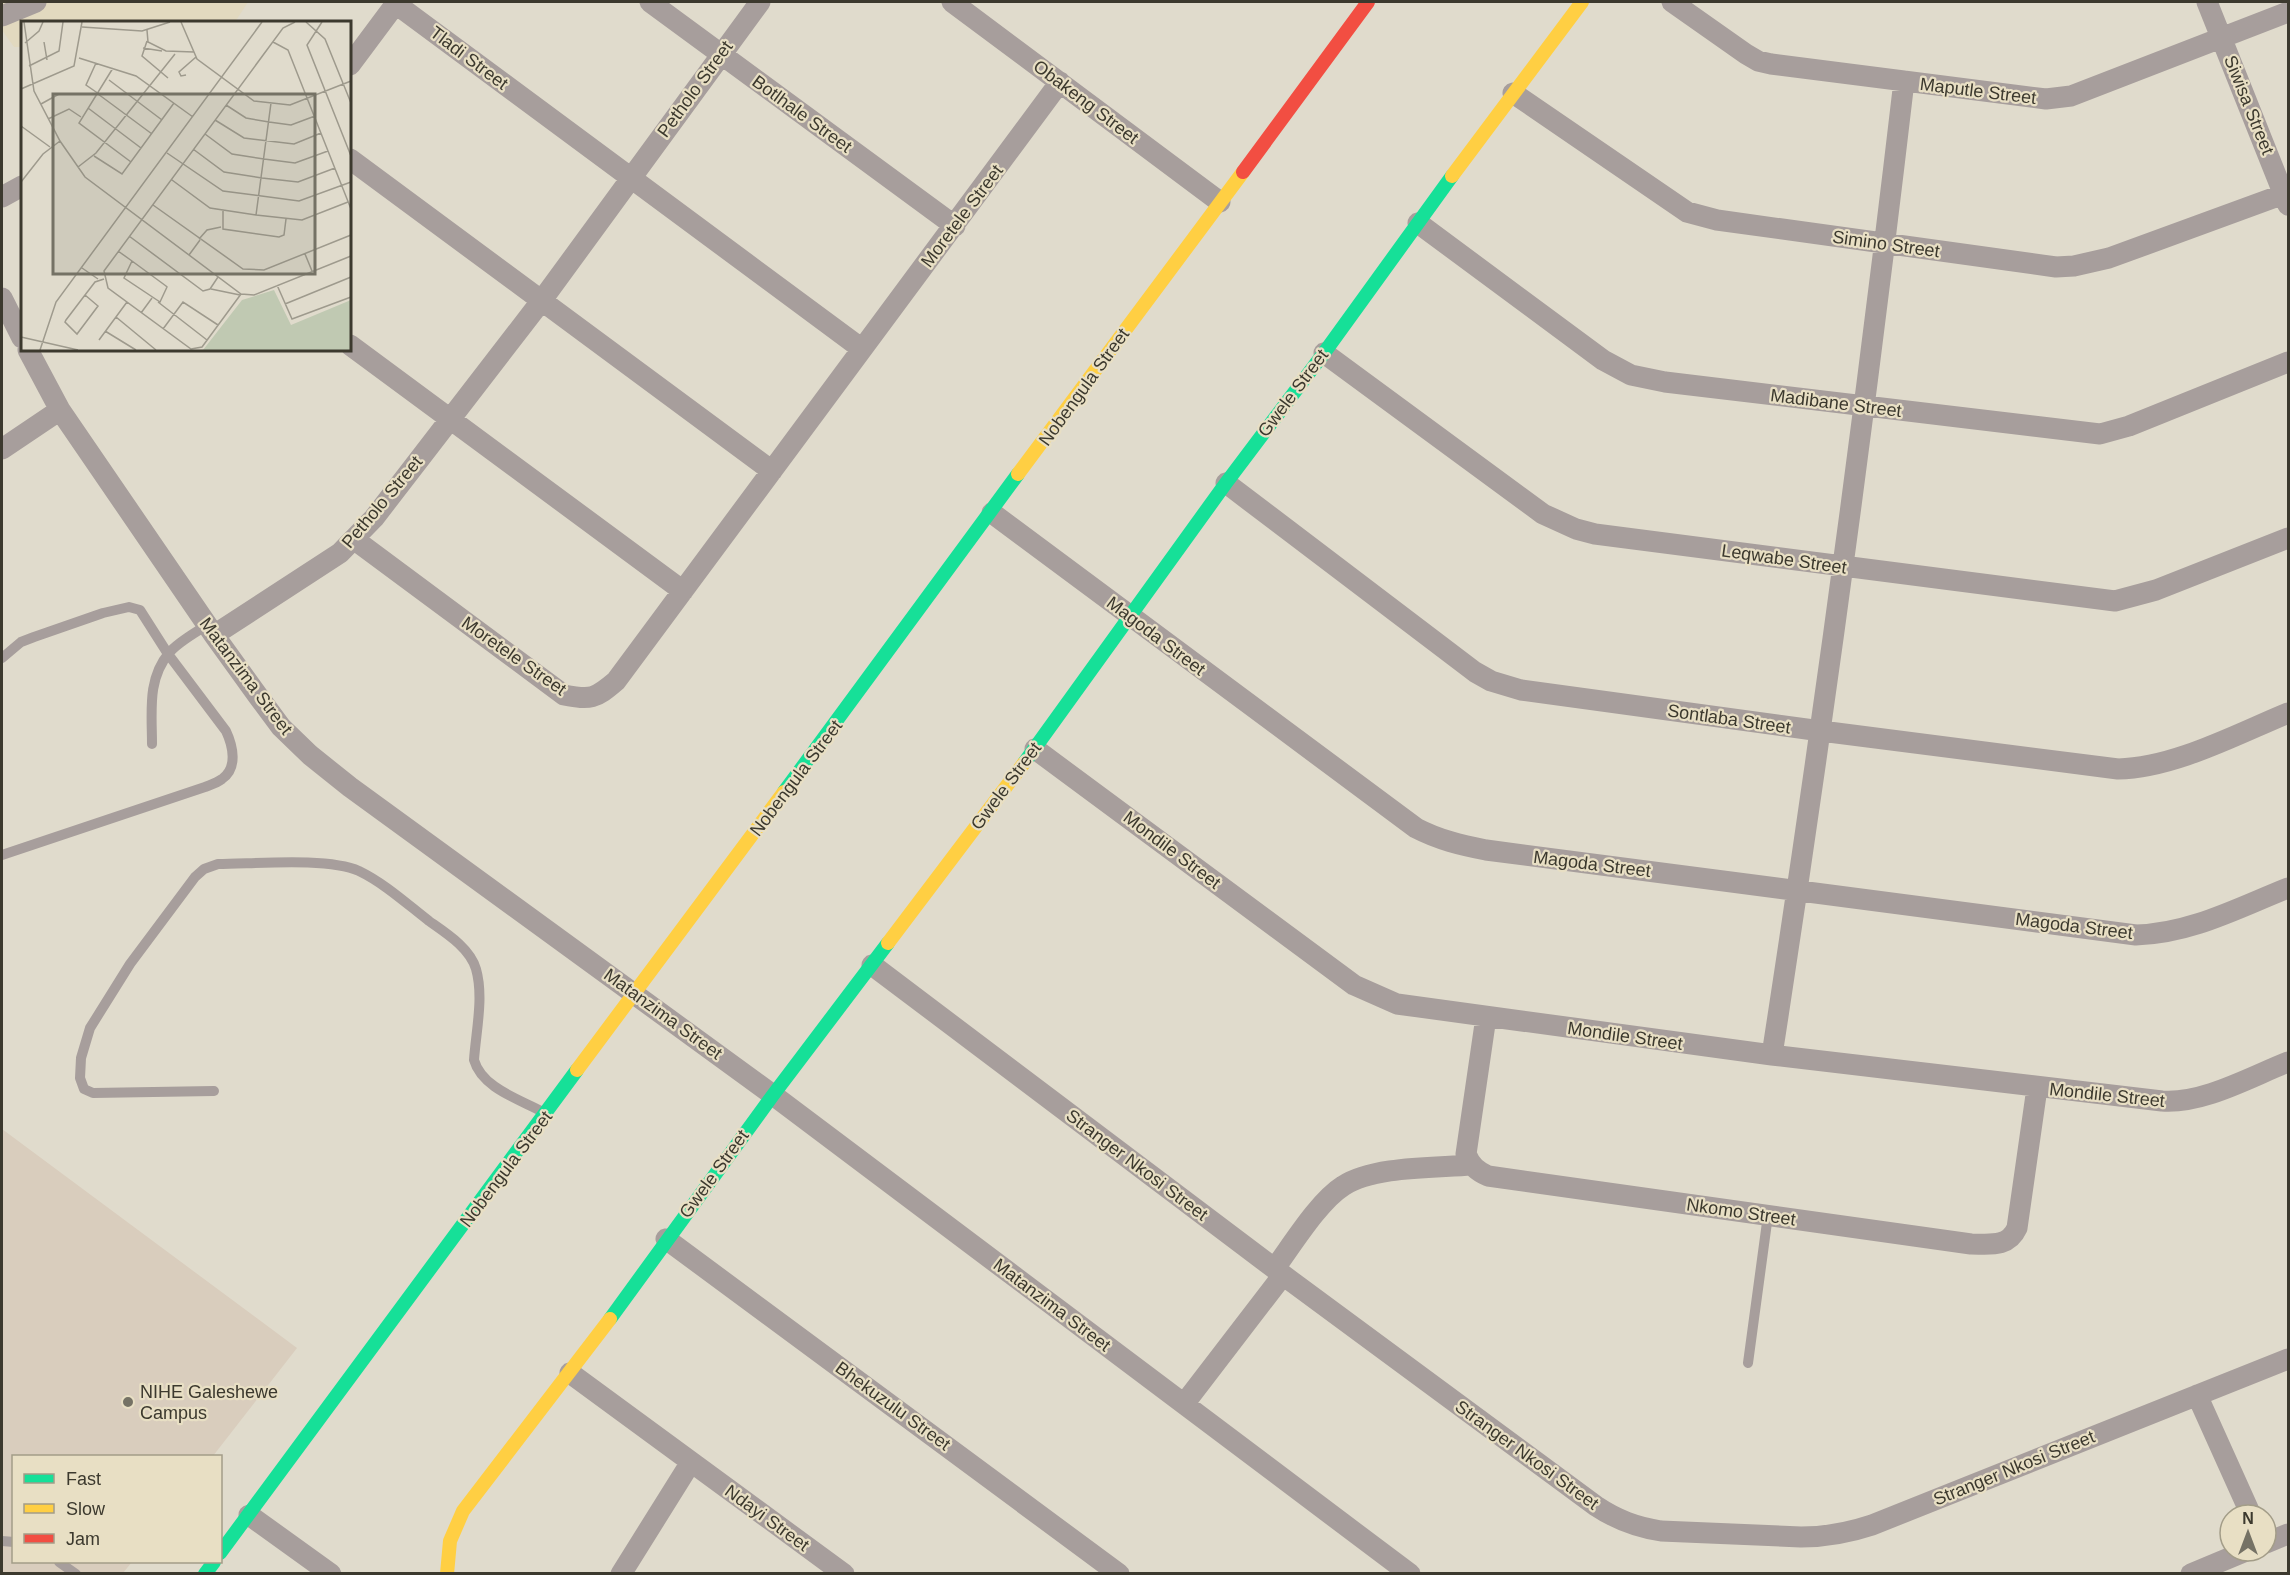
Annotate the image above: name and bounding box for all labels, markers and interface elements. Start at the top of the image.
inset map [21,21,351,351]
street label: Tladi Street [426,22,512,94]
street label: Petholo Street [653,37,737,141]
street label: Siwisa Street [2220,53,2278,157]
street label: Obakeng Street [1030,56,1142,148]
street label: Botlhale Street [748,71,856,157]
street label: Maputle Street [1919,74,2037,108]
street label: Moretele Street [917,161,1007,271]
street label: Simino Street [1831,227,1941,261]
street label: Nobengula Street [1035,324,1133,450]
street label: Gwele Street [1254,345,1332,441]
street label: Madibane Street [1769,385,1903,421]
street label: Petholo Street [338,452,426,552]
street label: Leqwabe Street [1720,540,1848,578]
street label: Magoda Street [1103,592,1209,680]
street label: Moretele Street [458,613,570,699]
street label: Matanzima Street [196,614,296,738]
street label: Sontlaba Street [1666,700,1792,738]
street label: Nobengula Street [746,716,846,840]
street label: Gwele Street [967,738,1045,834]
street label: Mondile Street [1120,807,1224,893]
street label: Magoda Street [1532,847,1652,881]
street label: Magoda Street [2014,909,2134,943]
street label: Matanzima Street [600,964,726,1064]
street label: Mondile Street [1566,1018,1684,1054]
street label: Mondile Street [2048,1079,2166,1111]
street label: Stranger Nkosi Street [1062,1105,1212,1225]
street label: Nobengula Street [456,1107,556,1231]
street label: Gwele Street [675,1126,753,1222]
street label: Nkomo Street [1685,1194,1797,1230]
street label: Matanzima Street [990,1255,1114,1355]
street label: Bhekuzulu Street [832,1358,954,1454]
place label: NIHE Galeshewe Campus [140,1382,278,1423]
marker: NIHE Galeshewe Campus [121,1395,135,1409]
street label: Stranger Nkosi Street [1452,1396,1602,1514]
street label: Stranger Nkosi Street [1930,1426,2098,1510]
legend [12,1455,222,1563]
text: Fast [66,1469,101,1489]
street label: Ndayi Street [721,1481,813,1555]
text: Slow [66,1499,106,1519]
north arrow [2218,1503,2278,1563]
text: N [2242,1510,2254,1527]
text: Jam [66,1529,100,1549]

